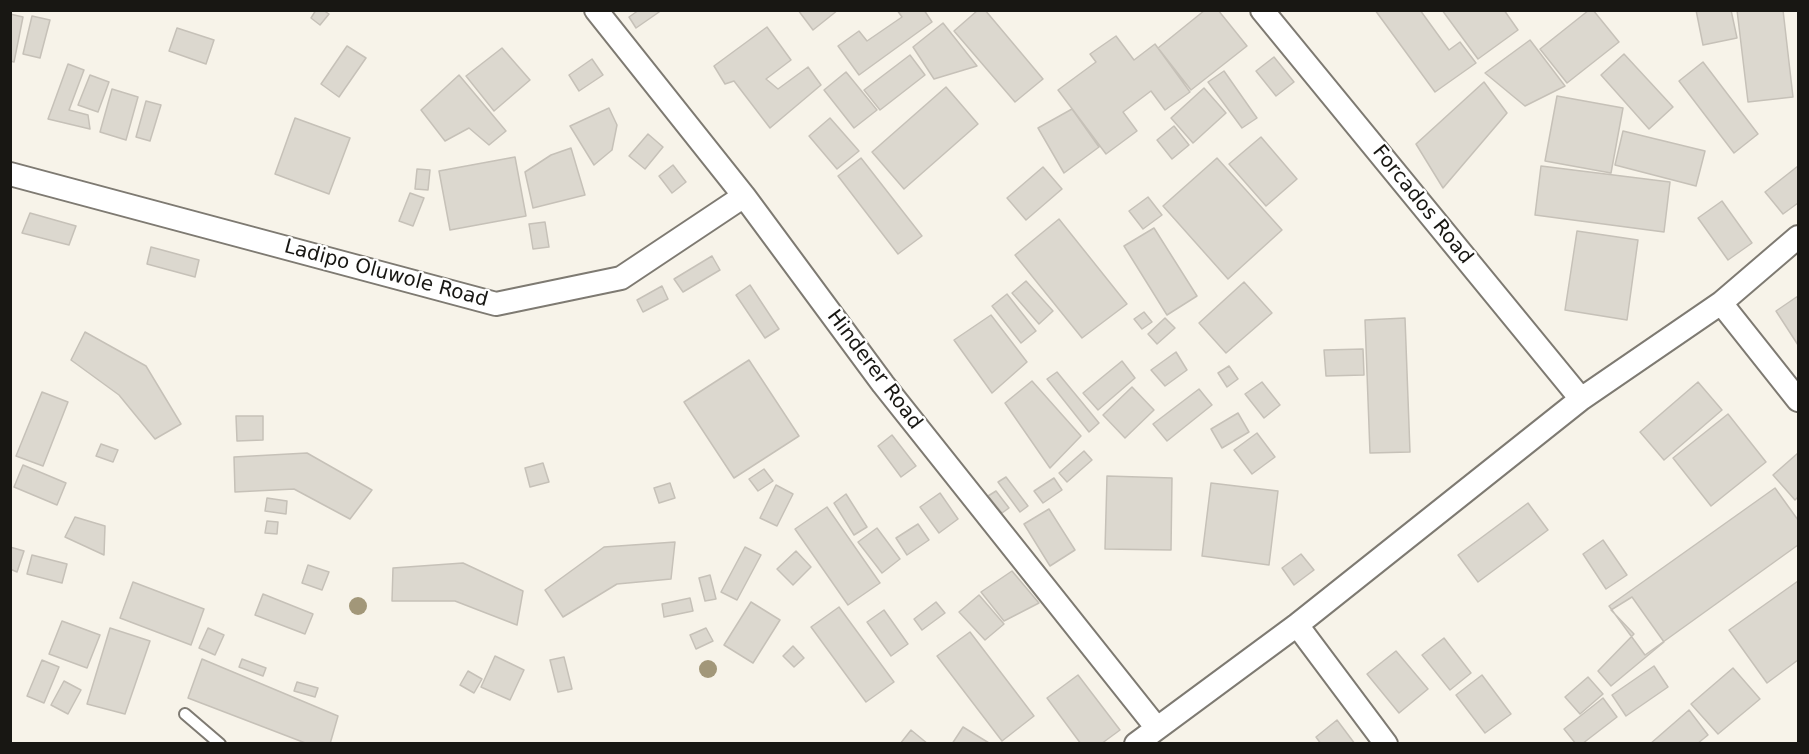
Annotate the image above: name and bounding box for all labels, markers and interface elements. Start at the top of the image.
street label: Forcados Road [1367,141,1477,269]
street label: Ladipo Oluwole Road [282,235,490,313]
street label: Hinderer Road [821,306,927,434]

